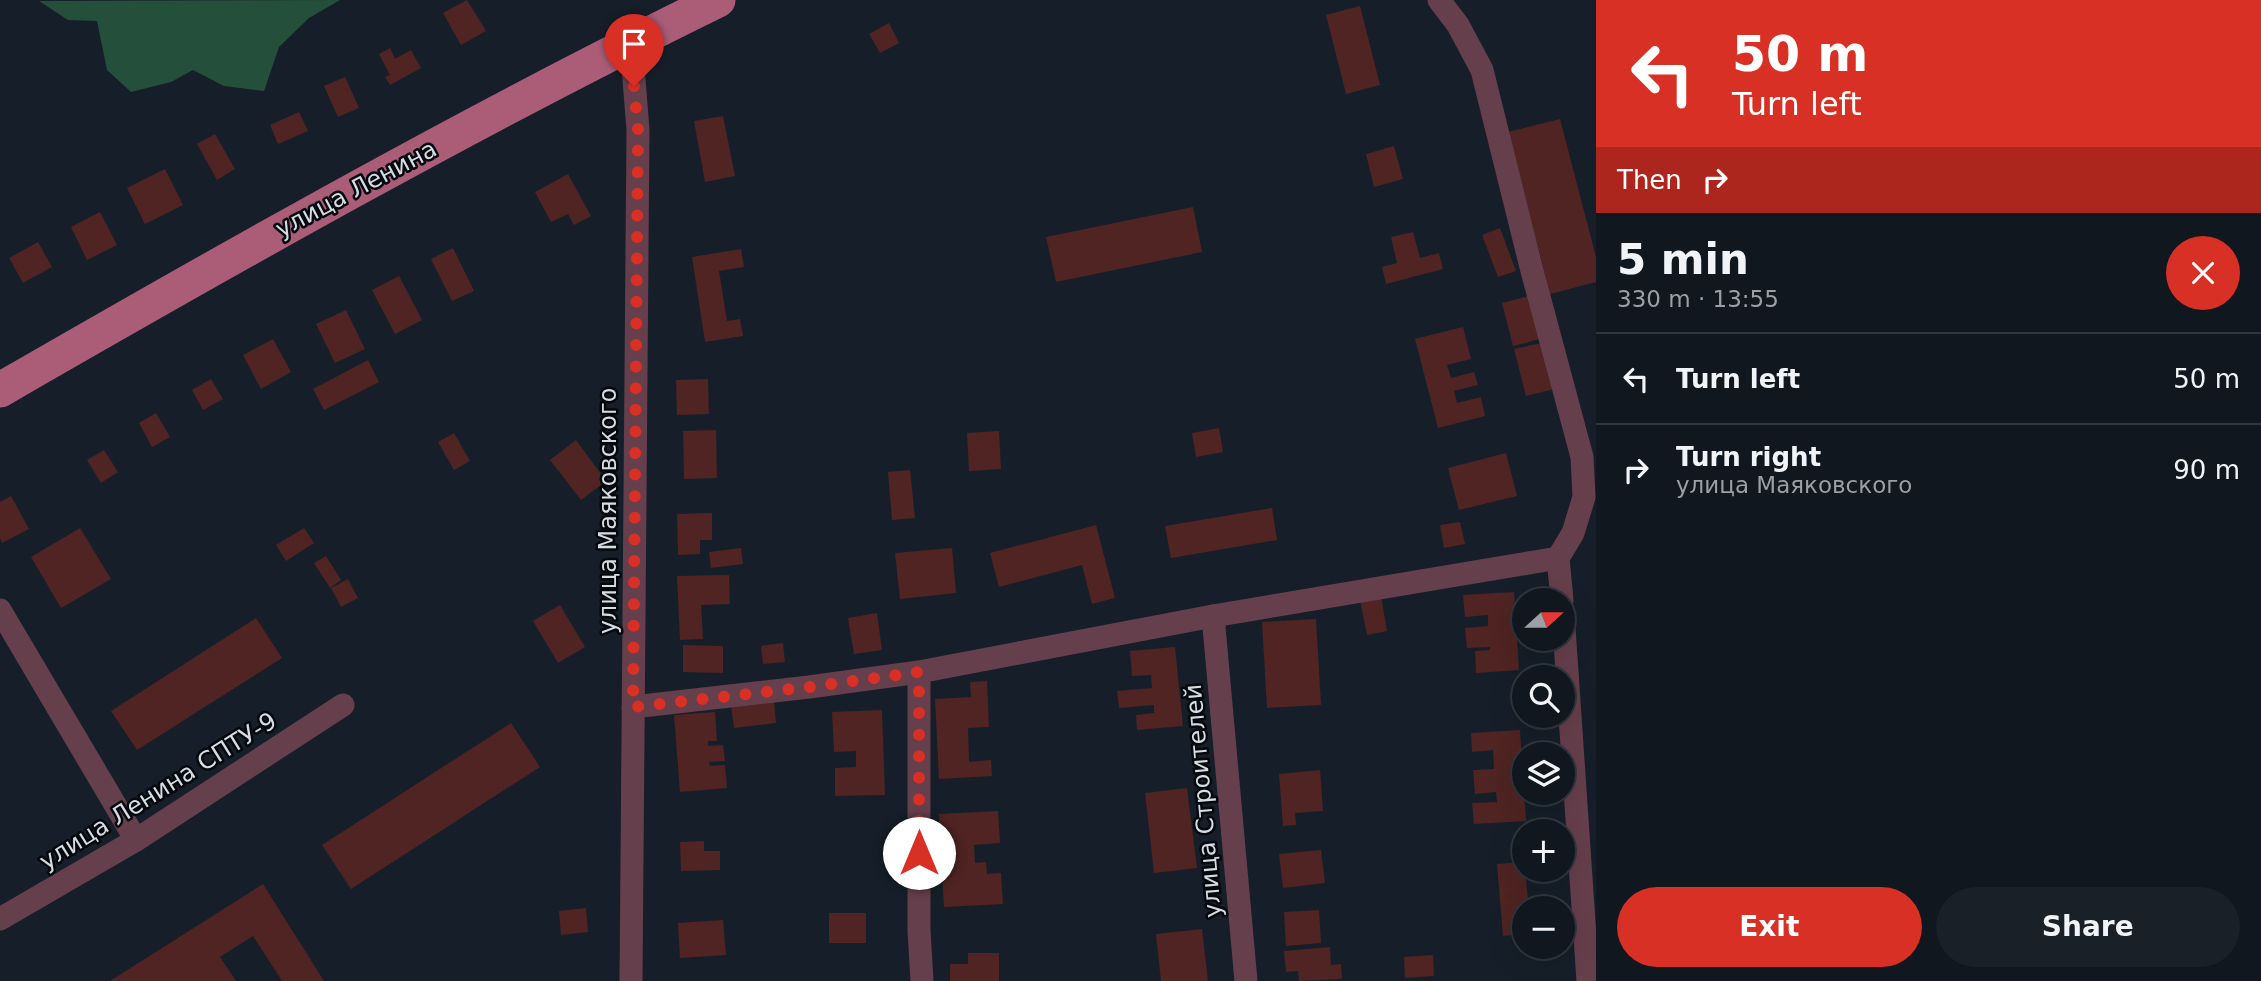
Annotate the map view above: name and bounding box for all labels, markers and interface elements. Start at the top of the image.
pin [604,14,664,86]
icon: arrive [615,25,653,63]
text: 50 m [1732,26,1868,83]
icon: left [1617,28,1708,119]
text: Turn left [1732,85,1862,123]
street label: улица Ленина [271,135,441,243]
icon: right [1696,161,1734,199]
text: Then [1617,165,1682,195]
text: 5 min [1617,235,1749,284]
button: close [2166,236,2240,310]
text: 330 m · 13:55 [1617,286,1779,312]
icon: left [1617,360,1655,398]
text: Turn left [1676,364,1800,394]
text: 50 m [2173,364,2240,394]
street label: улица Маяковского [594,388,622,634]
text: Turn right [1676,442,1821,472]
icon: right [1617,451,1655,489]
text: 90 m [2173,455,2240,485]
text: улица Маяковского [1676,472,1912,498]
north arrow [1512,588,1575,651]
map controls [1512,588,1575,959]
button: search [1512,665,1575,728]
street label: улица Строителей [1179,683,1227,919]
street label: улица Ленина СПТУ-9 [34,707,282,875]
button: layers [1512,742,1575,805]
position arrow [882,816,956,890]
button: + [1512,819,1575,882]
button: Exit [1617,887,1922,967]
button: Share [1936,887,2240,967]
button: − [1512,896,1575,959]

